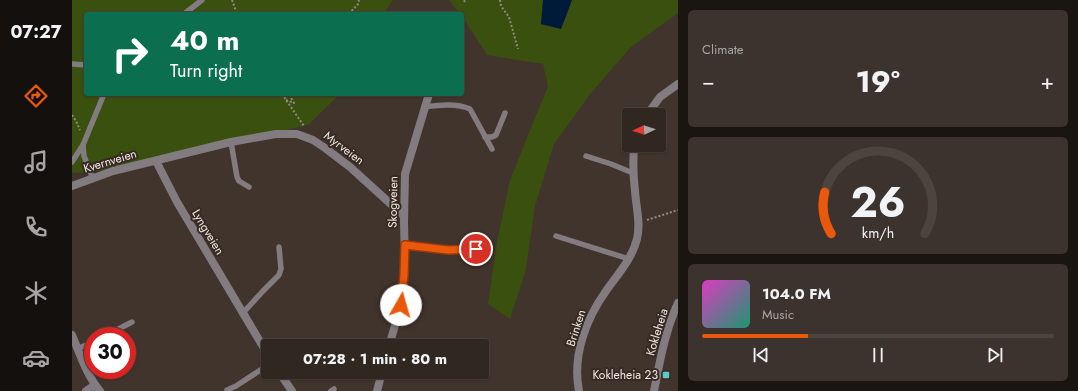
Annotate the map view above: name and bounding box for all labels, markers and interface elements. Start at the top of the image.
text: 07:27 [10,19,62,45]
text: 40 m [170,20,239,61]
icon: right [104,28,156,80]
text: Climate [702,40,743,59]
text: Turn right [170,58,242,84]
text: 19° [856,60,900,103]
text: − [702,65,715,97]
text: + [1040,65,1054,97]
icon: directions [22,82,50,110]
north arrow [622,108,666,152]
map controls [622,108,666,152]
street label: Myrveien [320,127,368,169]
street label: Kvernveien [81,144,139,178]
icon: music [22,148,50,176]
text: 26 [850,171,906,232]
street label: Skogveien [384,176,402,228]
street label: Lyngveien [187,206,229,258]
icon: phone [22,213,50,241]
text: km/h [862,222,894,242]
pin [459,232,493,266]
icon: arrive [465,238,487,260]
icon: climate [22,279,50,307]
text: 104.0 FM [762,283,831,305]
position arrow [380,284,422,326]
text: Music [762,305,794,324]
street label: Kokleheia [641,306,673,358]
street label: Brinken [562,307,590,349]
speed limit sign: 30 [84,327,136,379]
icon: car [22,344,50,372]
icon: previous [750,344,772,366]
icon: pause [867,344,889,366]
icon: next [984,344,1006,366]
text: 07:28 · 1 min · 80 m [303,348,447,370]
place label: Kokleheia 23 [592,366,658,384]
marker: Kokleheia 23 [661,370,671,380]

